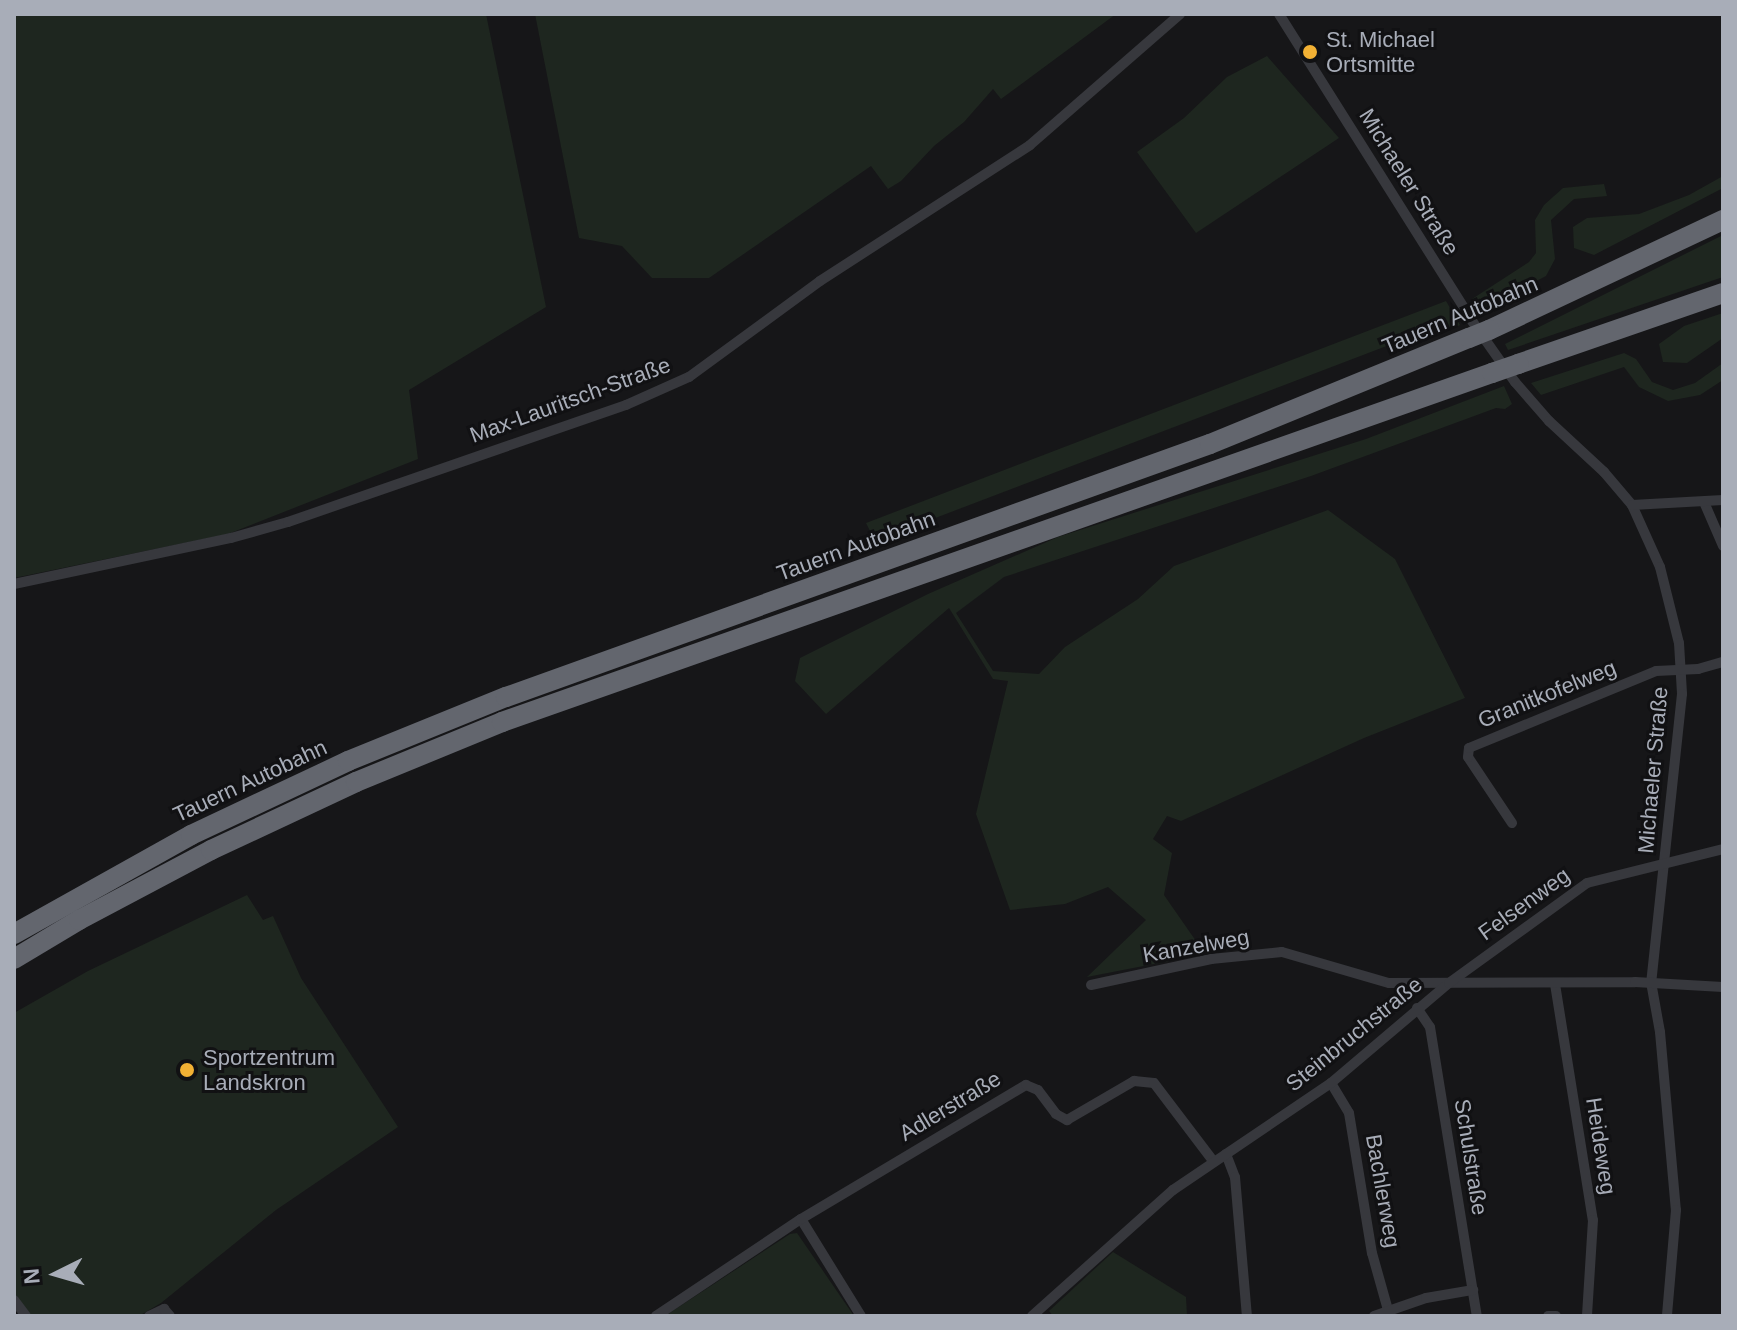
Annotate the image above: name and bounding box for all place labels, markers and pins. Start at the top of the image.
place label: St. Michael Ortsmitte [1326,26,1435,78]
marker: St. Michael Ortsmitte [1301,43,1319,61]
place label: Sportzentrum Landskron [203,1044,335,1096]
marker: Sportzentrum Landskron [178,1061,196,1079]

